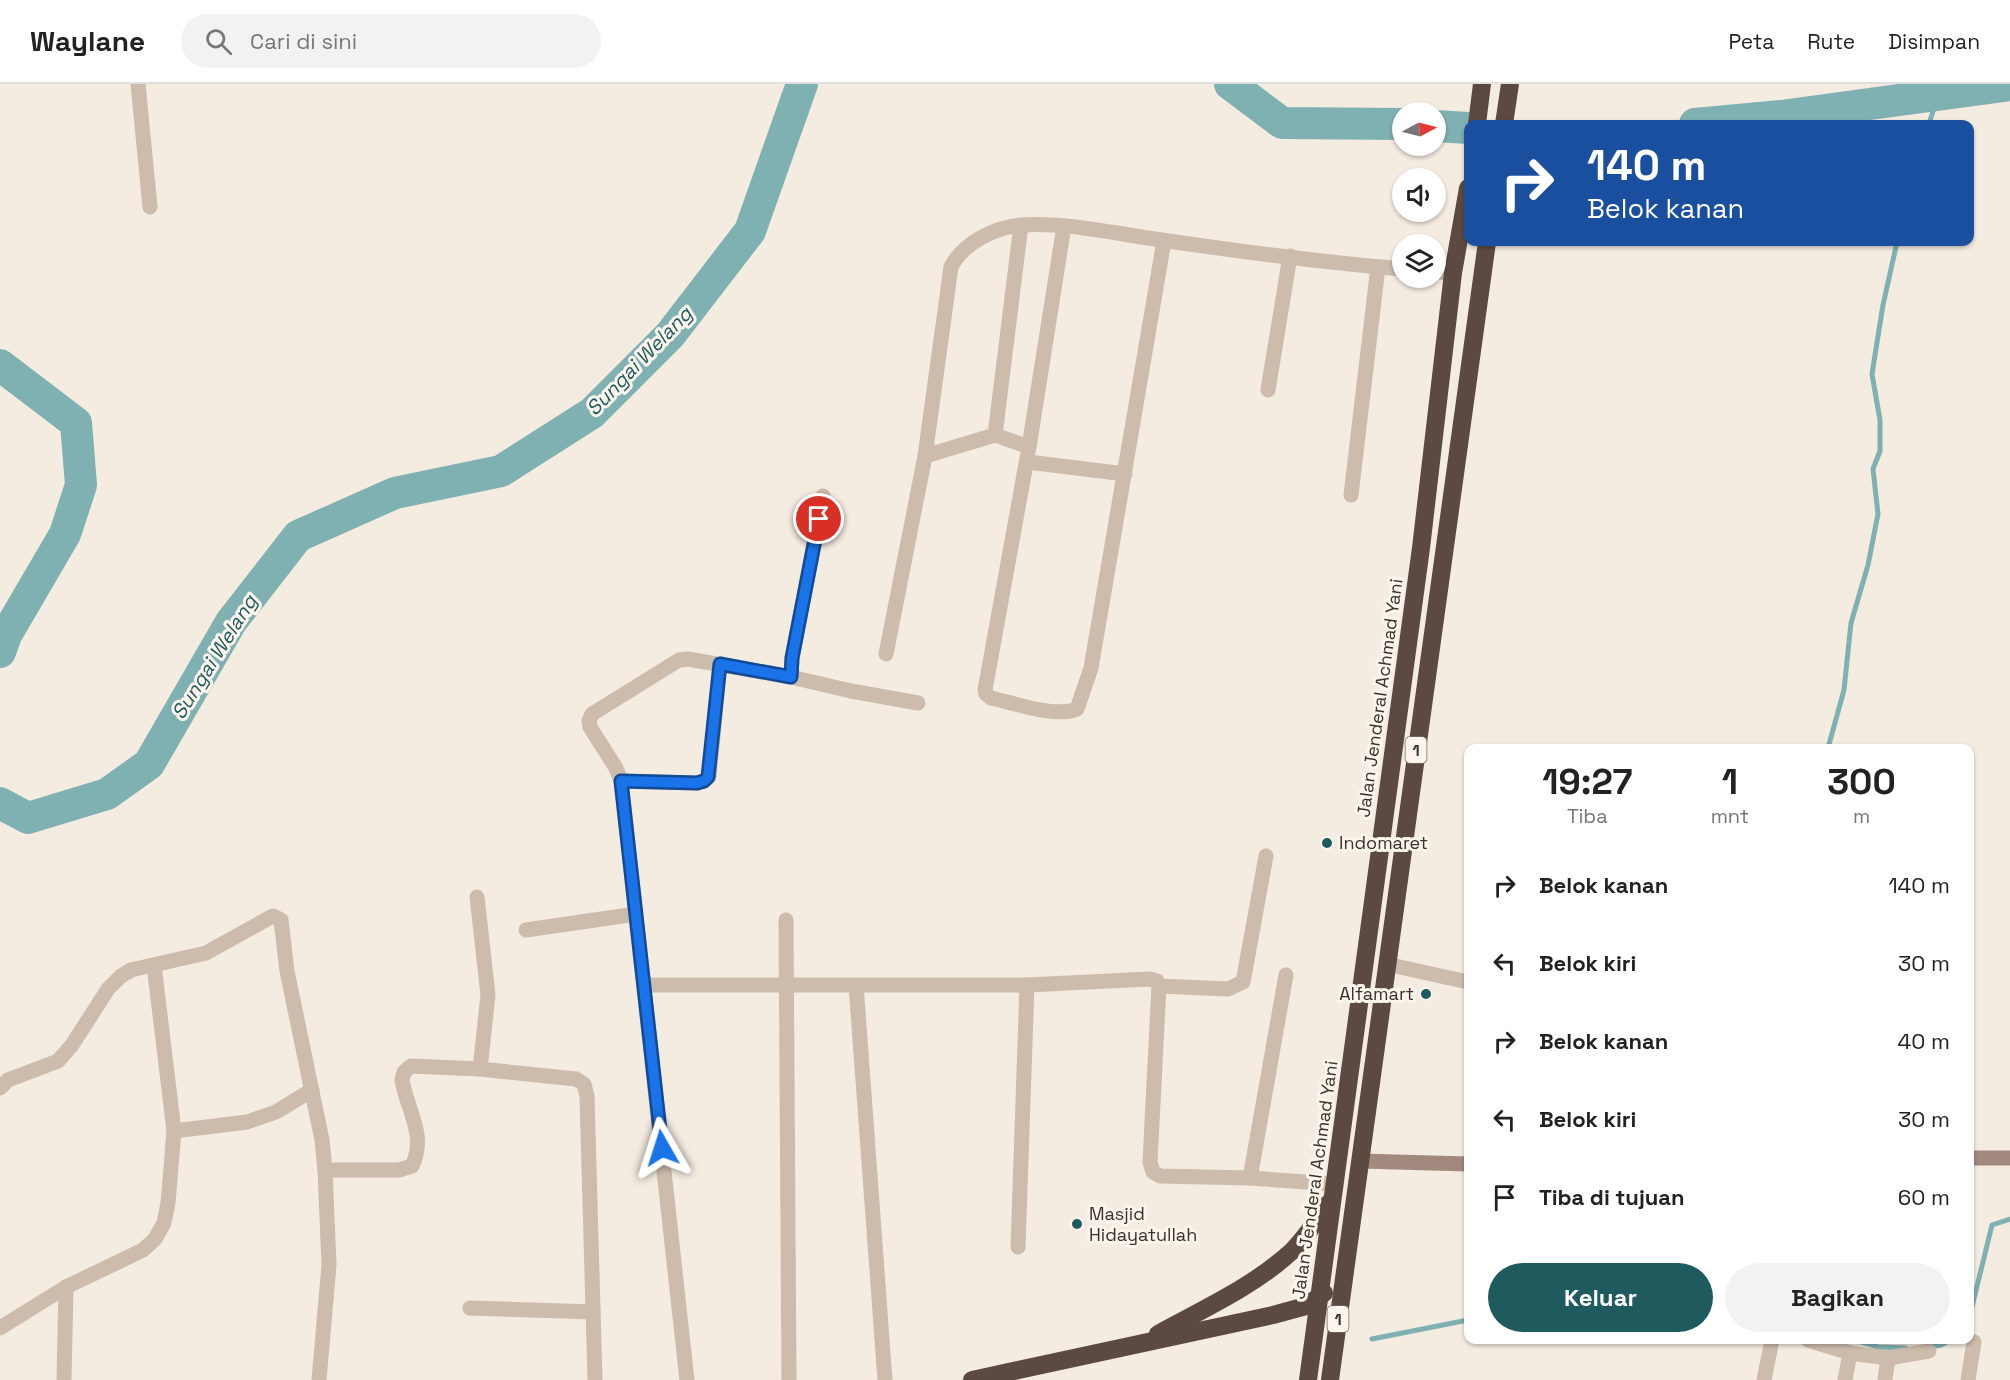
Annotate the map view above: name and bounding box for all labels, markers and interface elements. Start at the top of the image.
search box [181,14,601,68]
text: Waylane [30,23,145,59]
icon: search [202,25,235,58]
text: Cari di sini [250,27,357,55]
text: Peta [1728,28,1774,55]
text: Rute [1807,28,1855,55]
text: Disimpan [1888,28,1980,55]
north arrow [1392,102,1446,156]
map controls [1392,102,1446,288]
text: 140 m [1587,139,1706,192]
icon: right [1488,144,1566,222]
button: sound [1392,168,1446,222]
text: Belok kanan [1587,191,1744,226]
button: layers [1392,234,1446,288]
water label: Sungai Welang [580,300,698,421]
pin [793,493,844,544]
icon: arrive [802,502,835,535]
street label: Jalan Jenderal Achmad Yani [1351,577,1408,819]
water label: Sungai Welang [165,589,263,724]
road number: 1 [1406,737,1426,763]
text: 19:27 [1542,759,1632,805]
text: 1 [1722,759,1738,805]
text: 300 [1827,759,1896,805]
text: Tiba [1567,803,1608,829]
text: mnt [1711,803,1749,829]
text: m [1853,803,1870,829]
place label: Indomaret [1339,831,1428,854]
marker: Indomaret [1320,836,1334,850]
icon: right [1488,869,1521,902]
text: Belok kanan [1539,871,1668,899]
text: 140 m [1888,871,1950,899]
icon: left [1488,947,1521,980]
text: Belok kiri [1539,949,1636,977]
text: 30 m [1898,949,1950,977]
place label: Alfamart [1339,982,1414,1005]
marker: Alfamart [1419,987,1433,1001]
icon: right [1488,1025,1521,1058]
text: Belok kanan [1539,1027,1668,1055]
text: 40 m [1898,1027,1950,1055]
street label: Jalan Jenderal Achmad Yani [1286,1059,1343,1301]
icon: left [1488,1103,1521,1136]
text: Belok kiri [1539,1105,1636,1133]
text: 30 m [1898,1105,1950,1133]
position arrow [630,1116,694,1180]
icon: arrive [1488,1181,1521,1214]
text: Tiba di tujuan [1539,1183,1685,1211]
text: 60 m [1898,1183,1950,1211]
place label: Masjid Hidayatullah [1089,1202,1197,1246]
marker: Masjid Hidayatullah [1070,1217,1084,1231]
button: Keluar [1488,1263,1713,1332]
button: Bagikan [1725,1263,1950,1332]
road number: 1 [1328,1306,1348,1332]

